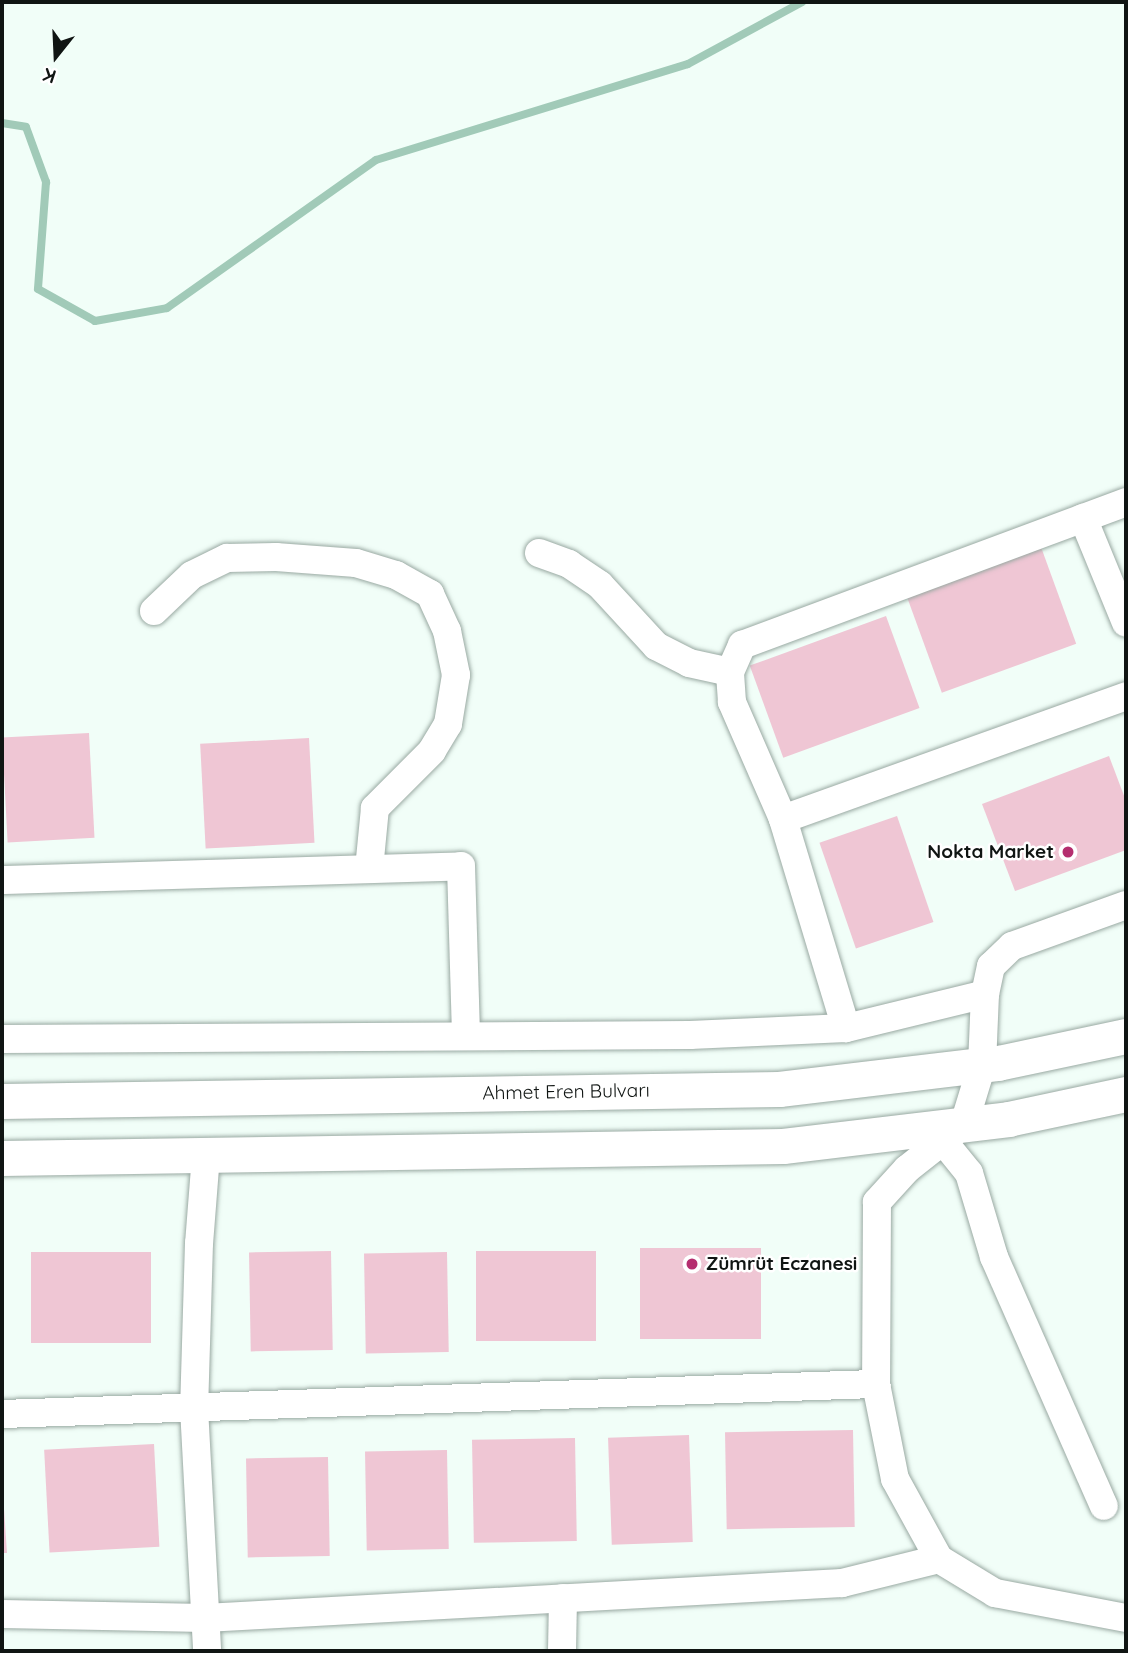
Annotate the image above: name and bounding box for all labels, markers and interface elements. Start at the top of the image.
north arrow [21,21,91,91]
text: K [40,63,59,89]
place label: Nokta Market [927,841,1054,863]
marker: Nokta Market [1060,844,1076,860]
street label: Ahmet Eren Bulvarı [482,1079,650,1105]
place label: Zümrüt Eczanesi [706,1253,857,1275]
marker: Zümrüt Eczanesi [684,1256,700,1272]

